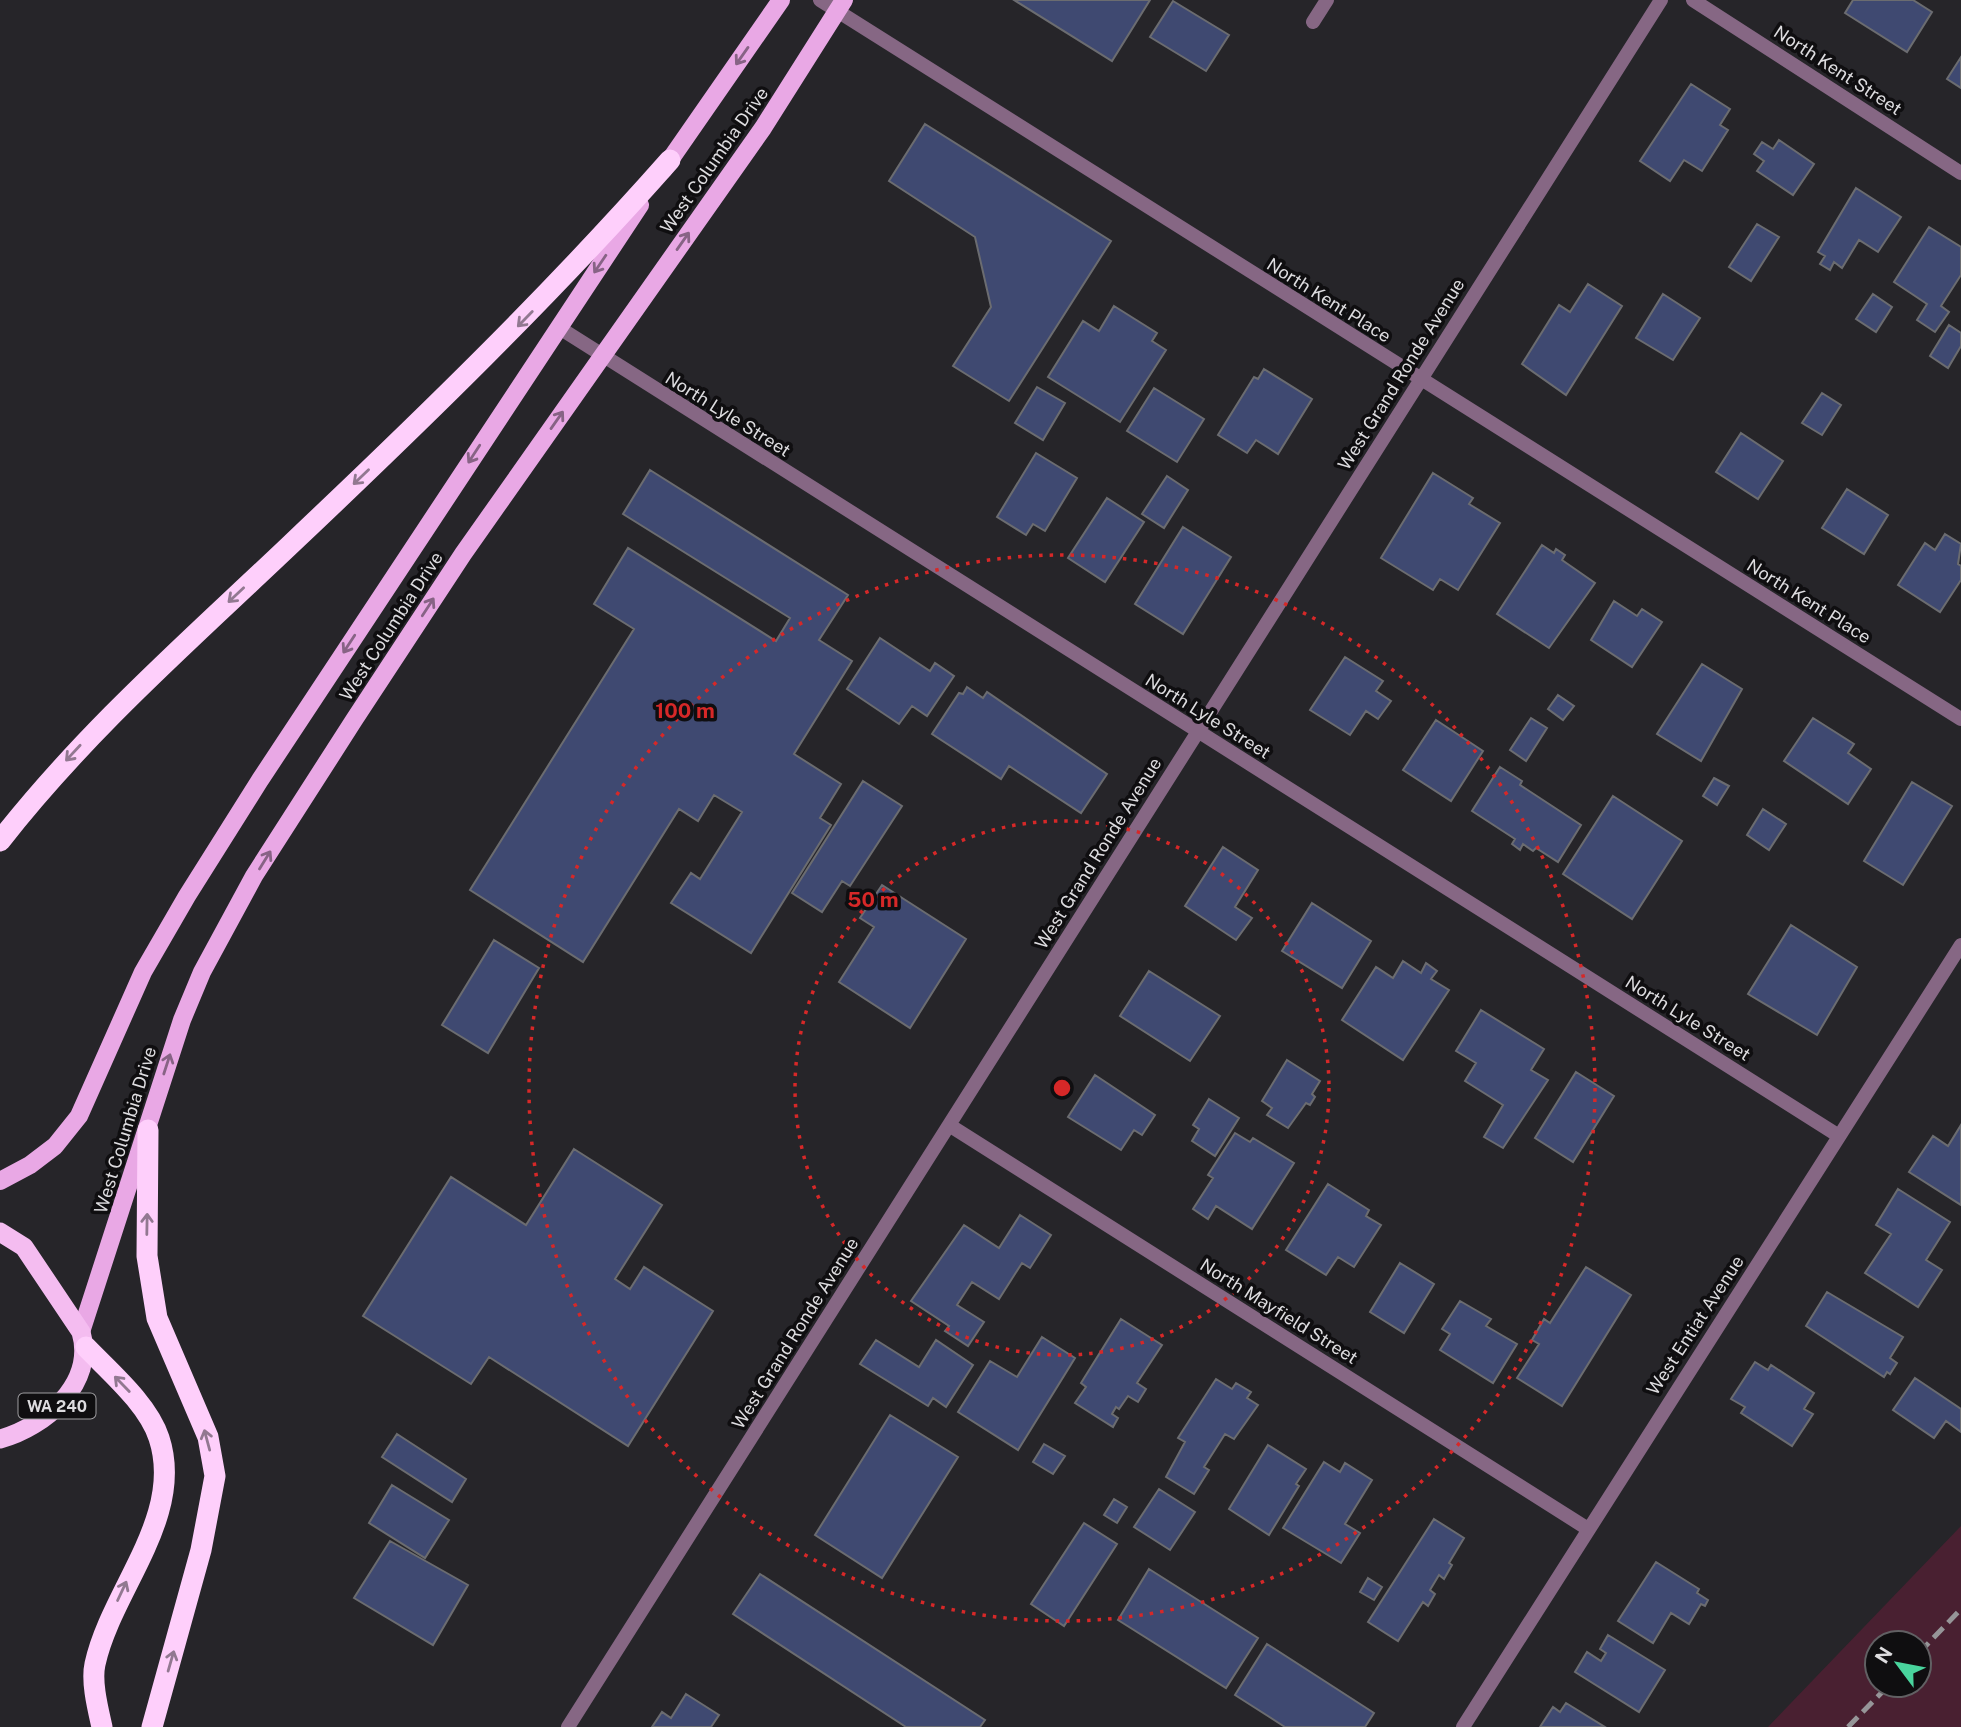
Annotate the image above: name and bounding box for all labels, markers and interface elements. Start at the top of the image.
street label: North Kent Street [1770,21,1906,119]
one-way arrow [735,46,749,65]
street label: West Columbia Drive [656,83,772,237]
one-way arrow [675,232,690,251]
street label: North Kent Place [1263,253,1395,347]
one-way arrow [593,254,607,273]
street label: West Grand Ronde Avenue [1333,274,1469,474]
one-way arrow [516,310,533,327]
street label: North Lyle Street [662,367,794,461]
one-way arrow [550,411,564,430]
one-way arrow [467,444,482,463]
one-way arrow [353,468,370,485]
street label: West Columbia Drive [335,548,447,704]
street label: North Kent Place [1743,554,1875,648]
one-way arrow [228,586,245,603]
one-way arrow [420,598,435,617]
one-way arrow [342,634,357,653]
street label: North Lyle Street [1142,669,1274,763]
text: 100 m [655,698,715,723]
one-way arrow [65,744,82,761]
street label: West Grand Ronde Avenue [1030,753,1166,953]
one-way arrow [257,851,272,870]
text: 50 m [847,887,899,912]
street label: North Lyle Street [1622,971,1754,1065]
street label: West Columbia Drive [90,1044,160,1216]
one-way arrow [161,1054,174,1076]
centre of rings [1050,1076,1074,1100]
one-way arrow [140,1212,154,1235]
street label: West Grand Ronde Avenue [727,1233,863,1433]
street label: West Entiat Avenue [1642,1251,1748,1399]
street label: North Mayfield Street [1196,1254,1362,1368]
one-way arrow [114,1376,131,1393]
road number: WA 240 [18,1394,96,1418]
one-way arrow [200,1429,213,1451]
one-way arrow [116,1581,129,1602]
north arrow [1863,1629,1933,1699]
text: N [1870,1643,1897,1667]
one-way arrow [165,1650,178,1672]

